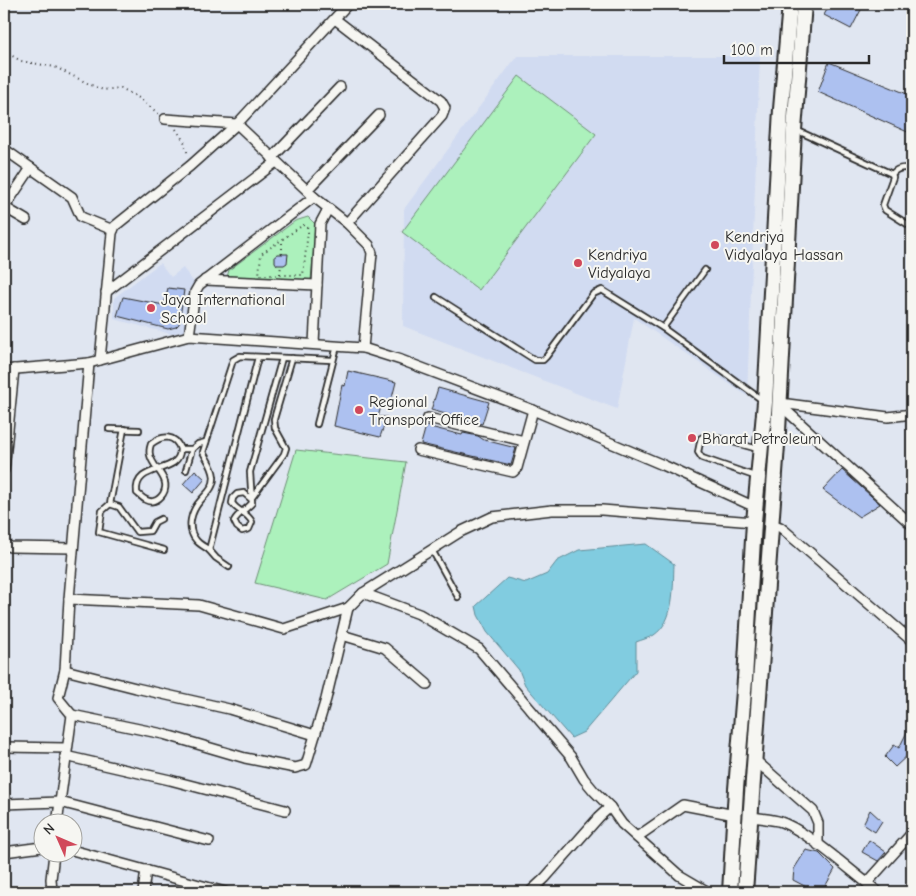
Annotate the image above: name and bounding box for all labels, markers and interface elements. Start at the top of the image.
scale bar [724,32,868,64]
text: 100 m [731,41,773,59]
place label: Kendriya Vidyalaya Hassan [725,228,843,264]
marker: Kendriya Vidyalaya Hassan [709,239,721,251]
place label: Kendriya Vidyalaya [588,246,651,282]
marker: Kendriya Vidyalaya [572,257,584,269]
place label: Jaya International School [161,291,285,327]
marker: Jaya International School [145,302,157,314]
place label: Regional Transport Office [369,393,479,429]
marker: Regional Transport Office [353,404,365,416]
place label: Bharat Petroleum [702,430,821,448]
marker: Bharat Petroleum [686,432,698,444]
north arrow [32,814,82,864]
text: N [40,820,58,838]

